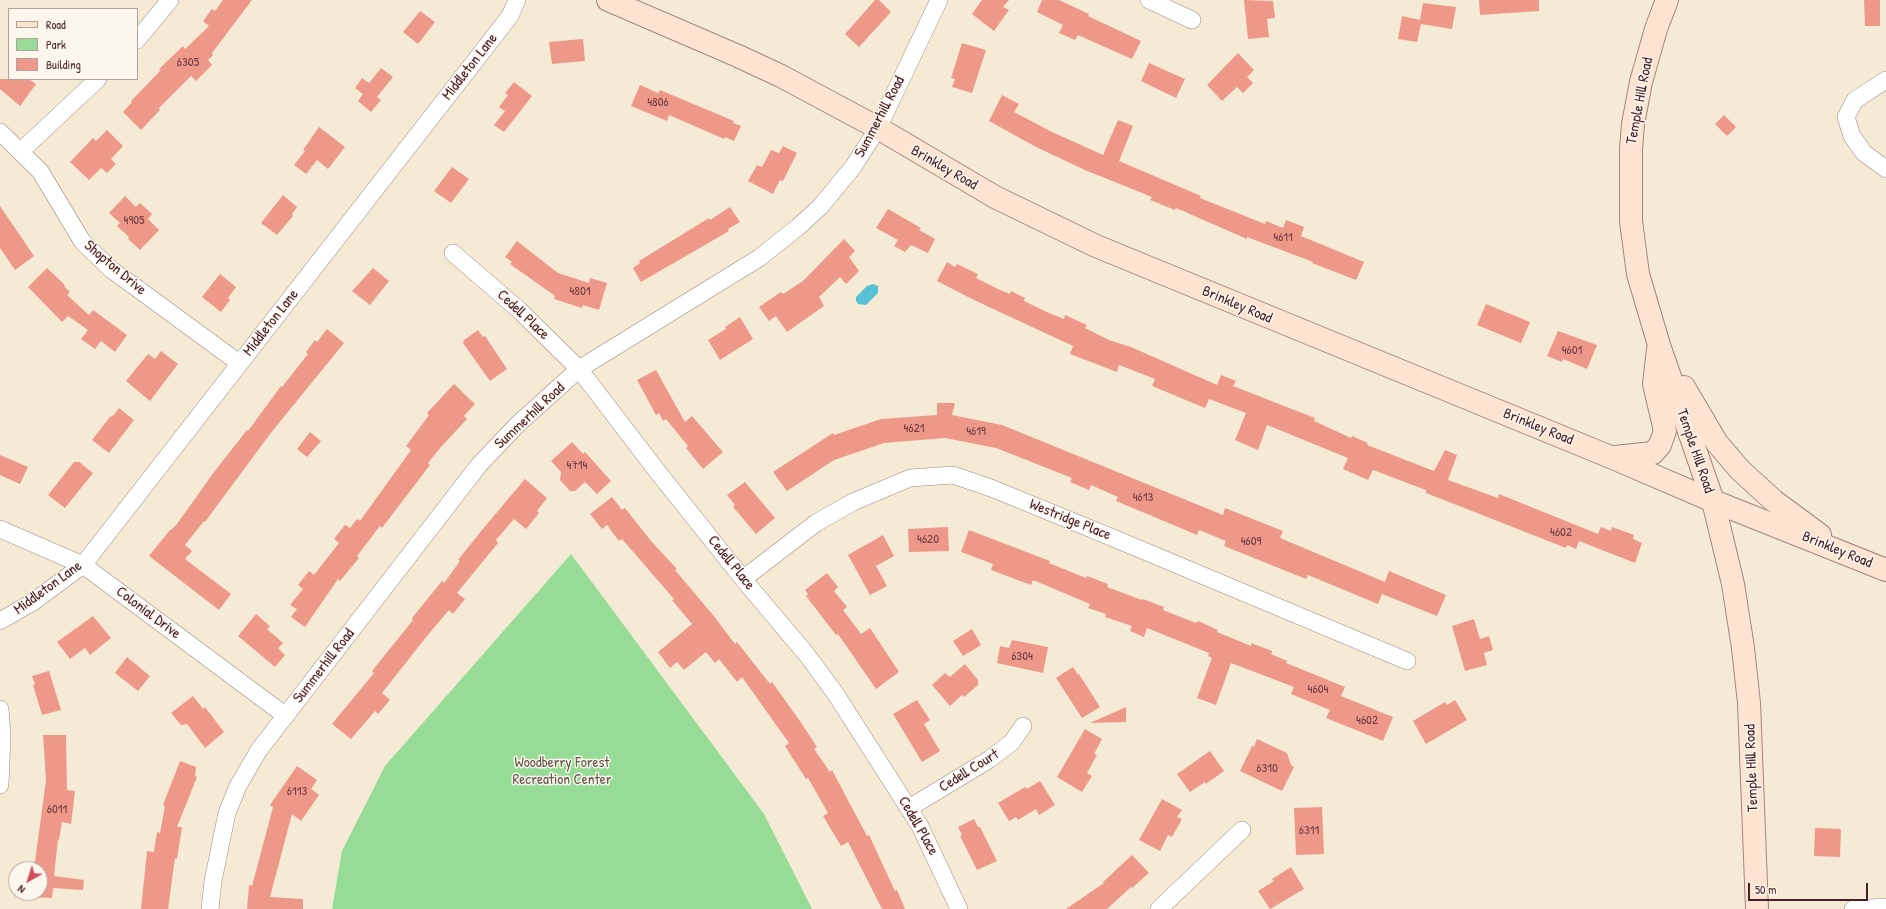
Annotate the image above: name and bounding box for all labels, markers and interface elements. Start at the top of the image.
legend [8,8,138,80]
text: Road [46,16,66,33]
street label: Middleton Lane [438,30,502,104]
text: Park [46,36,66,53]
house number: 6305 [177,55,199,71]
text: Building [46,56,81,73]
street label: Temple Hill Road [1623,56,1657,146]
street label: Summerhill Road [851,73,909,161]
house number: 4806 [647,95,669,111]
street label: Brinkley Road [907,142,981,194]
house number: 4905 [124,213,144,229]
house number: 4611 [1273,230,1293,246]
street label: Shopton Drive [80,237,150,299]
street label: Brinkley Road [1199,282,1275,328]
house number: 4801 [569,284,591,300]
street label: Middleton Lane [239,286,303,360]
street label: Cedell Place [493,286,553,344]
house number: 4601 [1562,343,1582,359]
street label: Summerhill Road [491,379,569,453]
street label: Brinkley Road [1500,405,1576,449]
street label: Temple Hill Road [1672,407,1718,495]
house number: 4621 [904,421,924,437]
house number: 4619 [966,424,986,440]
house number: 4714 [567,458,587,474]
house number: 4613 [1133,490,1153,506]
street label: Westridge Place [1027,496,1113,544]
house number: 4602 [1550,525,1572,541]
street label: Brinkley Road [1799,528,1875,572]
street label: Cedell Place [704,532,758,594]
house number: 4620 [917,532,939,548]
house number: 4609 [1241,534,1261,550]
street label: Middleton Lane [11,557,85,619]
street label: Colonial Drive [112,583,184,643]
street label: Summerhill Road [289,625,359,707]
house number: 6304 [1011,649,1033,665]
house number: 4604 [1308,682,1328,698]
house number: 4602 [1356,713,1378,729]
street label: Temple Hill Road [1741,724,1763,812]
street label: Cedell Court [936,746,1002,796]
park label: Woodberry Forest Recreation Center [513,754,611,789]
house number: 6310 [1256,761,1278,777]
house number: 6113 [287,784,307,800]
street label: Cedell Place [894,793,942,859]
house number: 6011 [47,802,67,818]
house number: 6311 [1299,823,1319,839]
north arrow [8,861,48,901]
scale bar [1750,875,1870,901]
text: 50 m [1755,881,1776,898]
text: N [14,882,28,897]

